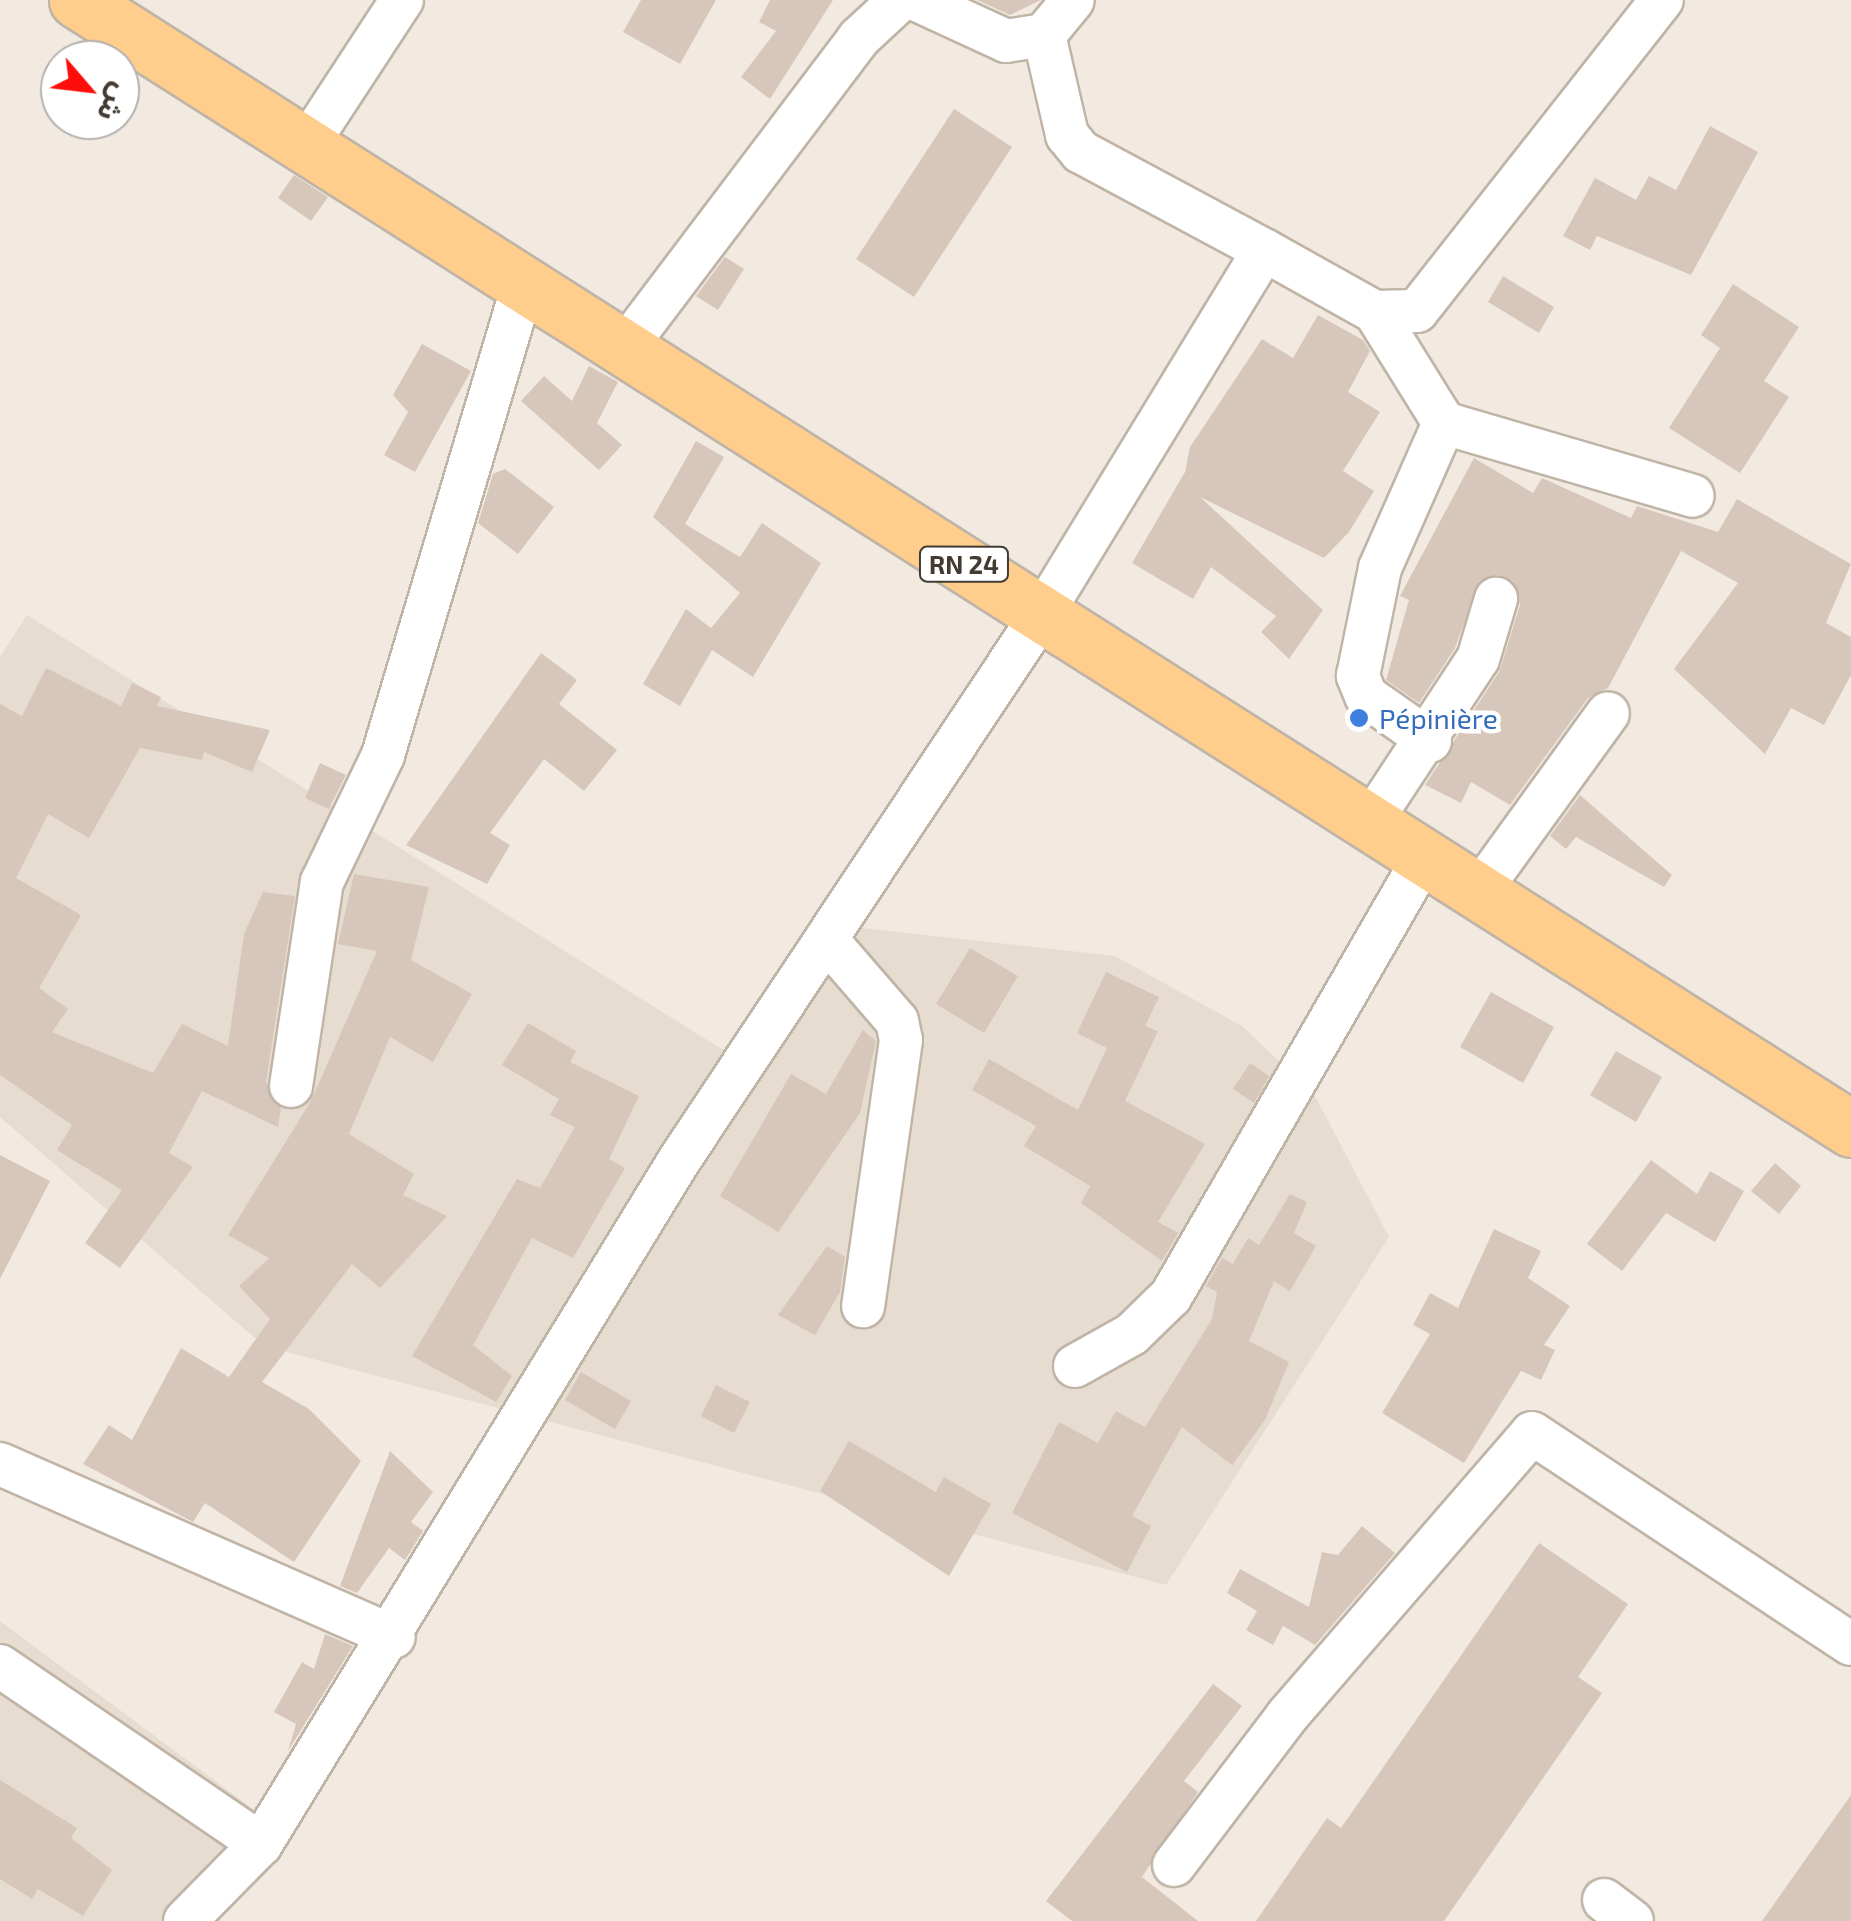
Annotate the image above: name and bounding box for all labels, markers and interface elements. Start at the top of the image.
north arrow [40,40,140,140]
text: ش [91,78,139,128]
road number: RN 24 [916,544,1012,584]
place label: Pépinière [1379,701,1498,735]
marker: Pépinière [1348,707,1370,729]

